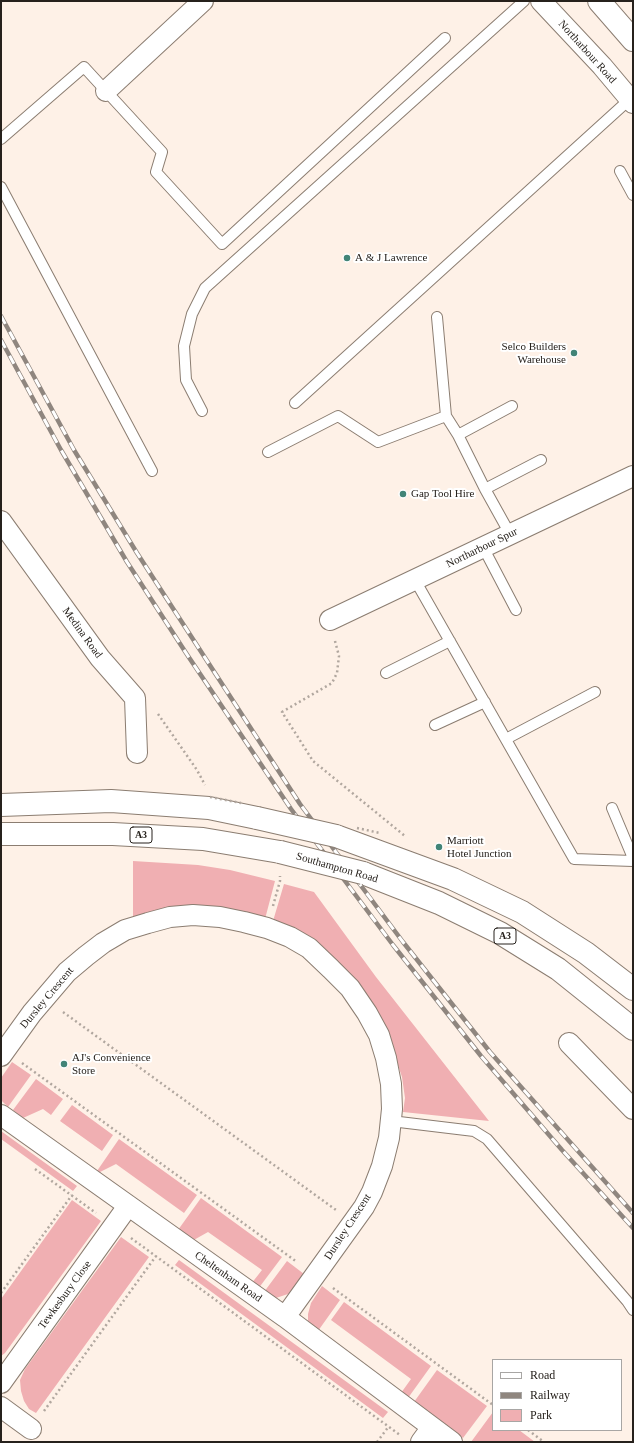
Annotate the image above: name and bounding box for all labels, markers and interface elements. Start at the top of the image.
street label: Northarbour Road [555,18,619,86]
place label: A & J Lawrence [355,251,427,265]
marker: A & J Lawrence [342,253,352,263]
place label: Selco Builders Warehouse [502,340,566,366]
marker: Selco Builders Warehouse [569,348,579,358]
place label: Gap Tool Hire [411,487,474,501]
marker: Gap Tool Hire [398,489,408,499]
street label: Northarbour Spur [444,525,520,571]
street label: Medina Road [59,605,105,661]
road number: A3 [130,827,152,843]
place label: Marriott Hotel Junction [447,834,511,860]
marker: Marriott Hotel Junction [434,842,444,852]
street label: Southampton Road [295,850,379,886]
road number: A3 [494,928,516,944]
street label: Dursley Crescent [17,965,77,1031]
place label: AJ's Convenience Store [72,1051,151,1077]
marker: AJ's Convenience Store [59,1059,69,1069]
street label: Dursley Crescent [322,1192,374,1262]
street label: Cheltenham Road [192,1249,264,1305]
street label: Tewkesbury Close [36,1258,94,1332]
legend [492,1359,622,1431]
text: Road [530,1368,555,1382]
text: Railway [530,1388,570,1402]
text: Park [530,1408,552,1422]

